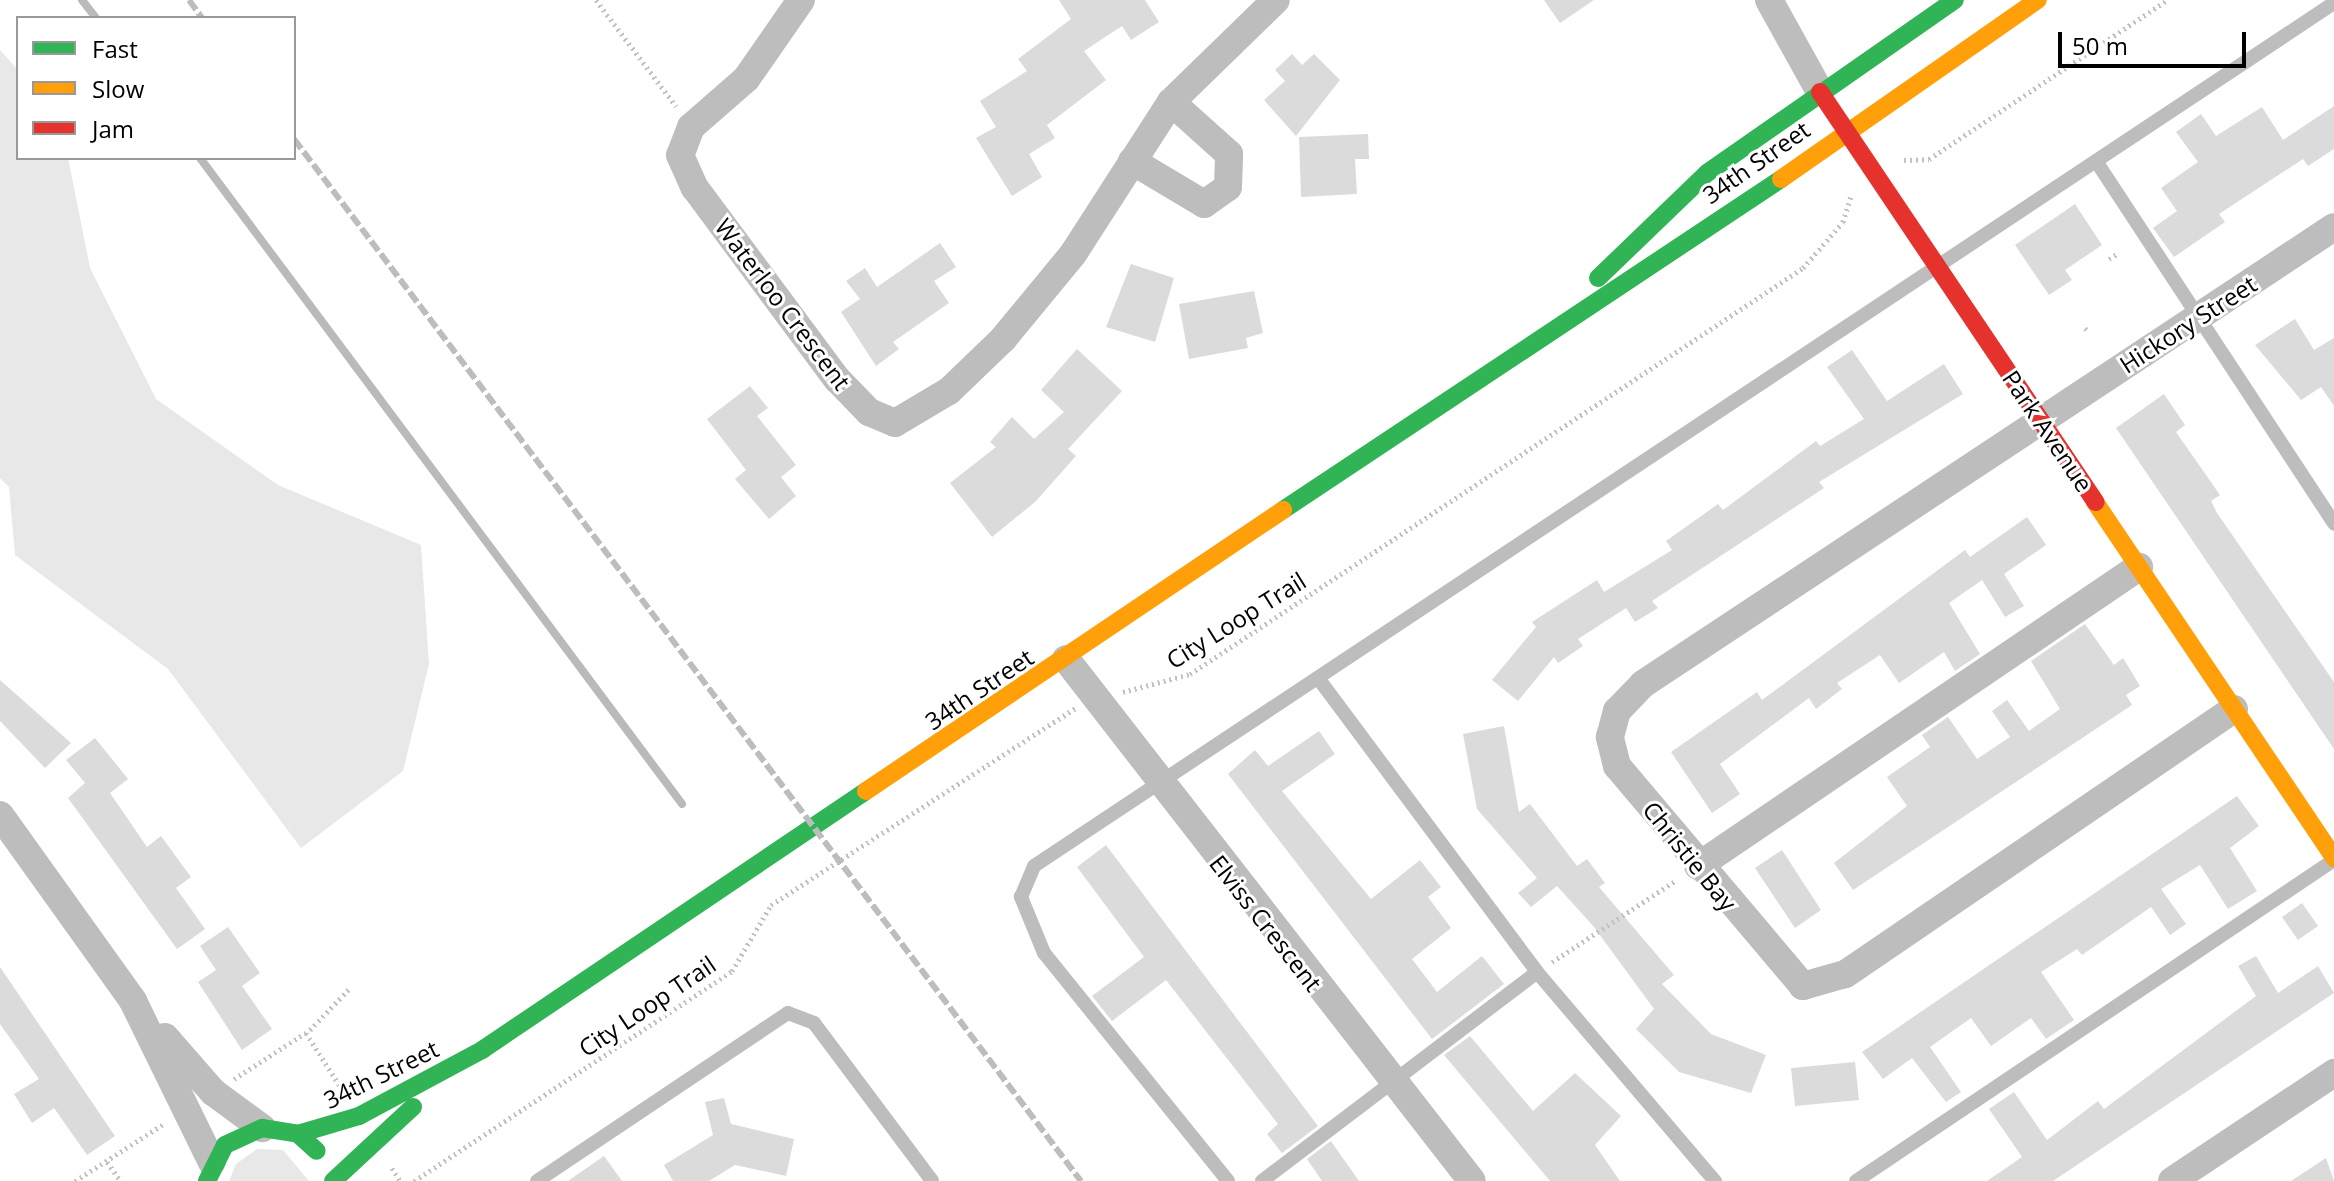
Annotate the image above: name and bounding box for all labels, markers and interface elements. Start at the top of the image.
legend [16,16,296,160]
scale bar [2062,16,2250,66]
text: 50 m [2072,29,2128,62]
text: Fast [92,32,138,65]
text: Slow [92,72,144,105]
text: Jam [92,112,134,145]
street label: 34th Street [1697,115,1815,209]
street label: Waterloo Crescent [709,213,857,395]
street label: Hickory Street [2114,269,2262,379]
street label: Park Avenue [1997,365,2099,497]
street label: City Loop Trail [1161,566,1311,674]
street label: 34th Street [920,642,1038,736]
street label: Christie Bay [1637,796,1743,916]
street label: Elviss Crescent [1204,849,1328,997]
street label: City Loop Trail [573,950,721,1062]
street label: 34th Street [319,1034,443,1114]

